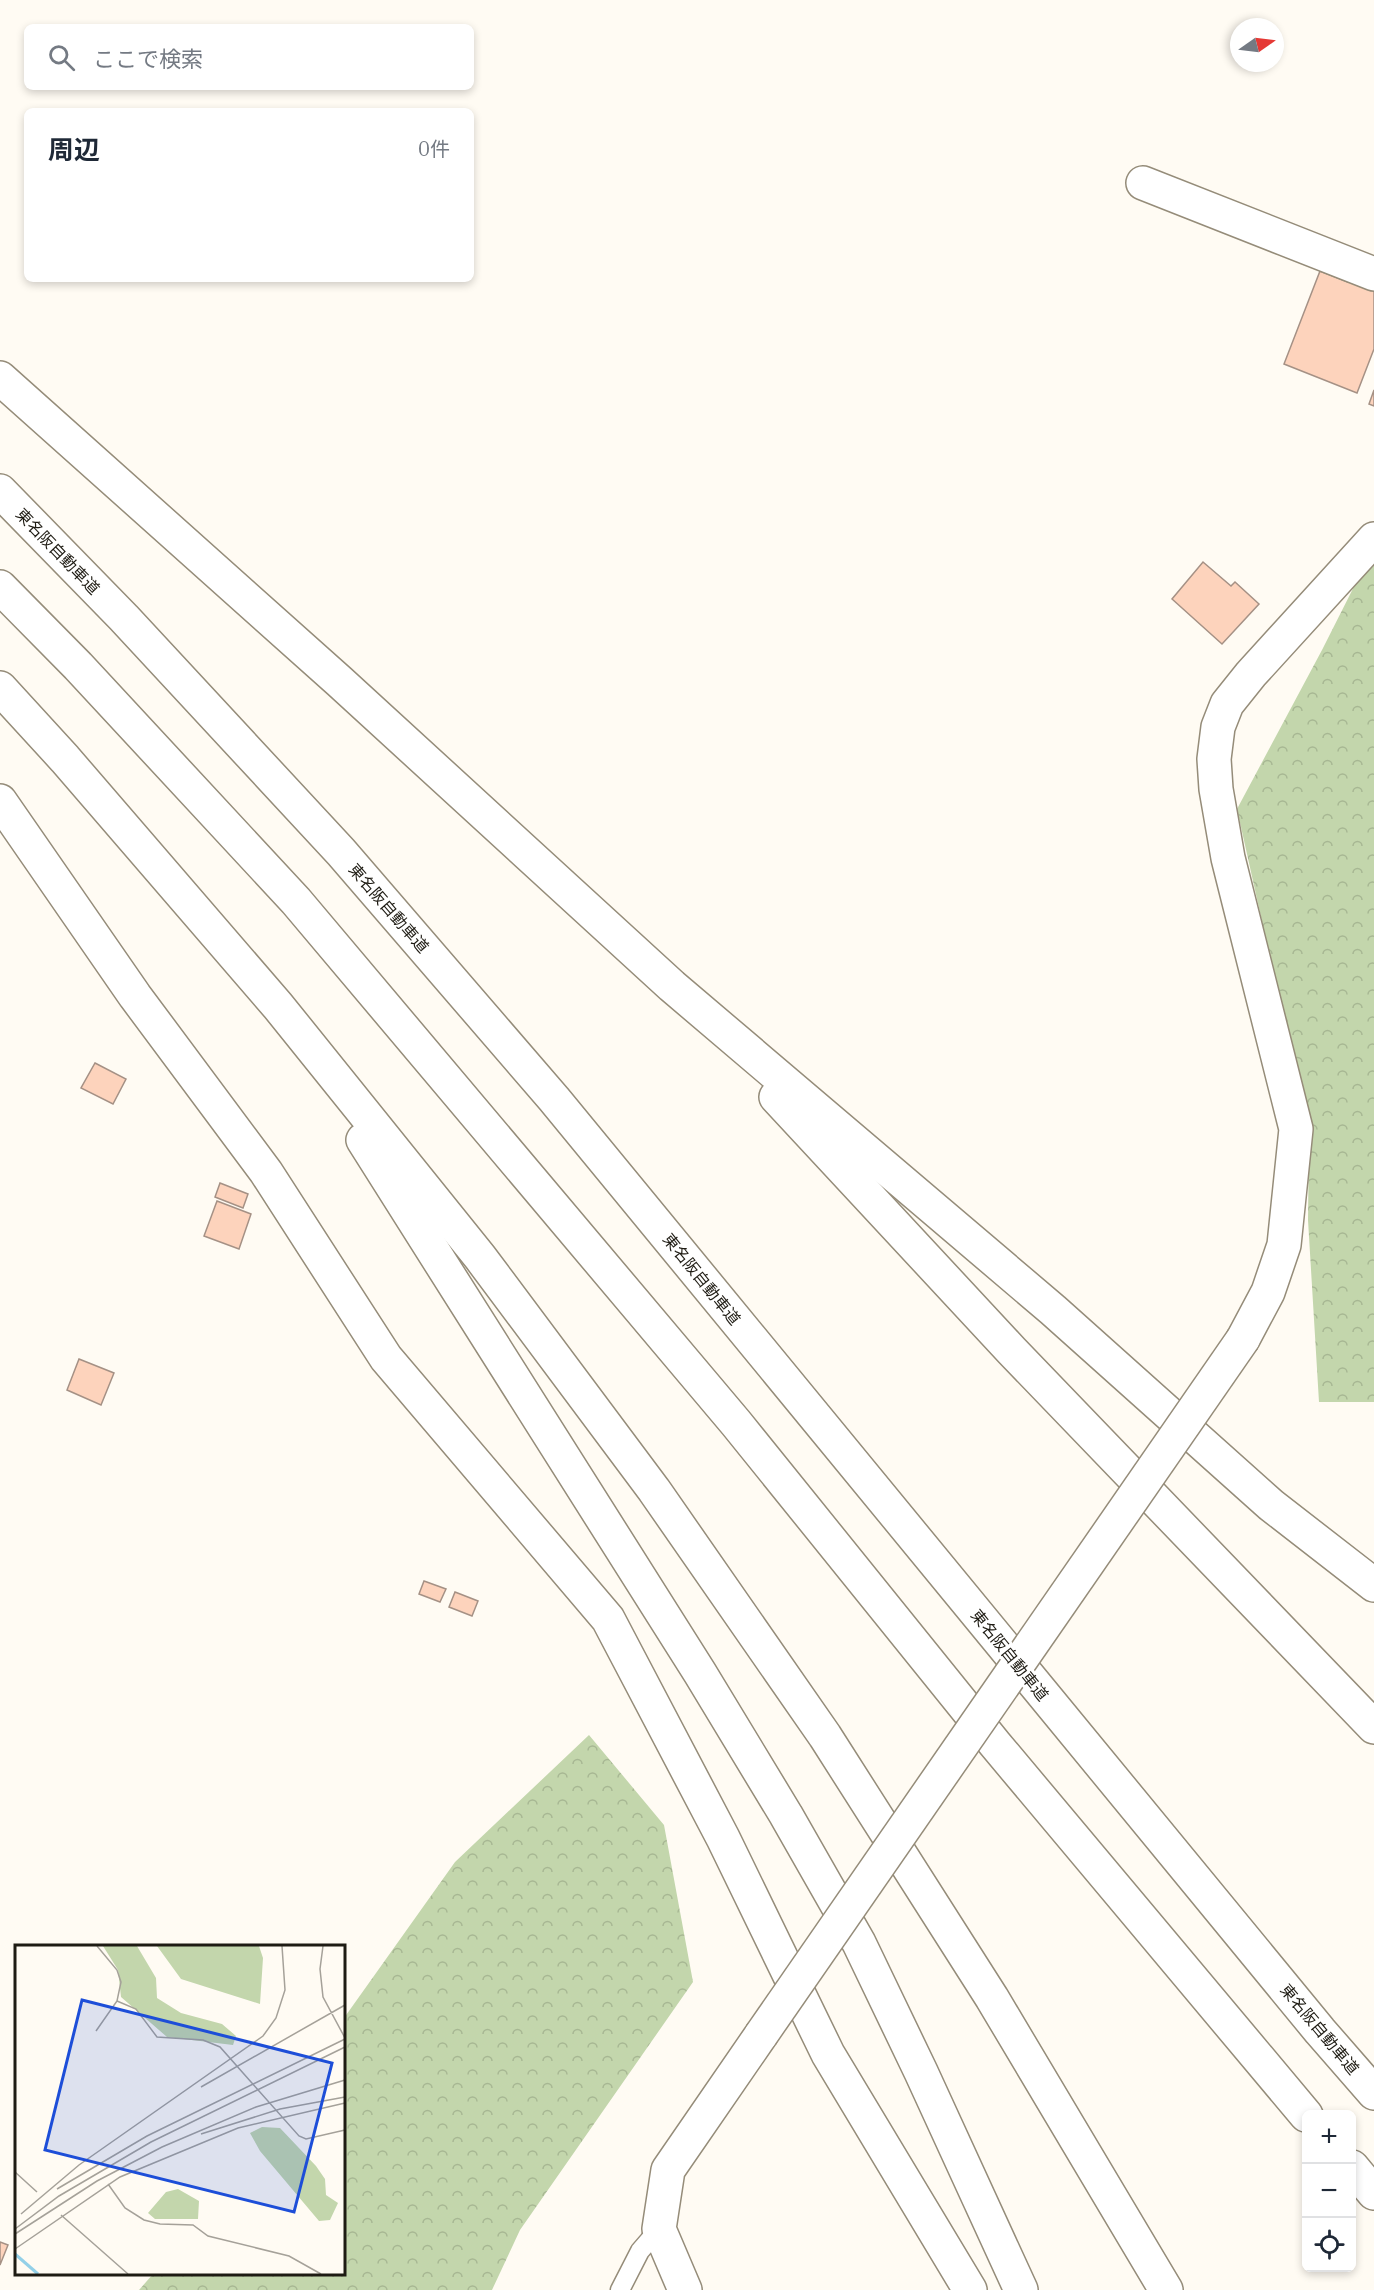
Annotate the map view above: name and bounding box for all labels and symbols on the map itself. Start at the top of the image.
north arrow [1230,18,1284,72]
street label: 東名阪自動車道 [12,504,104,598]
street label: 東名阪自動車道 [345,859,433,957]
street label: 東名阪自動車道 [659,1229,745,1329]
street label: 東名阪自動車道 [967,1605,1053,1705]
inset map [15,1945,345,2275]
street label: 東名阪自動車道 [1276,1980,1364,2078]

